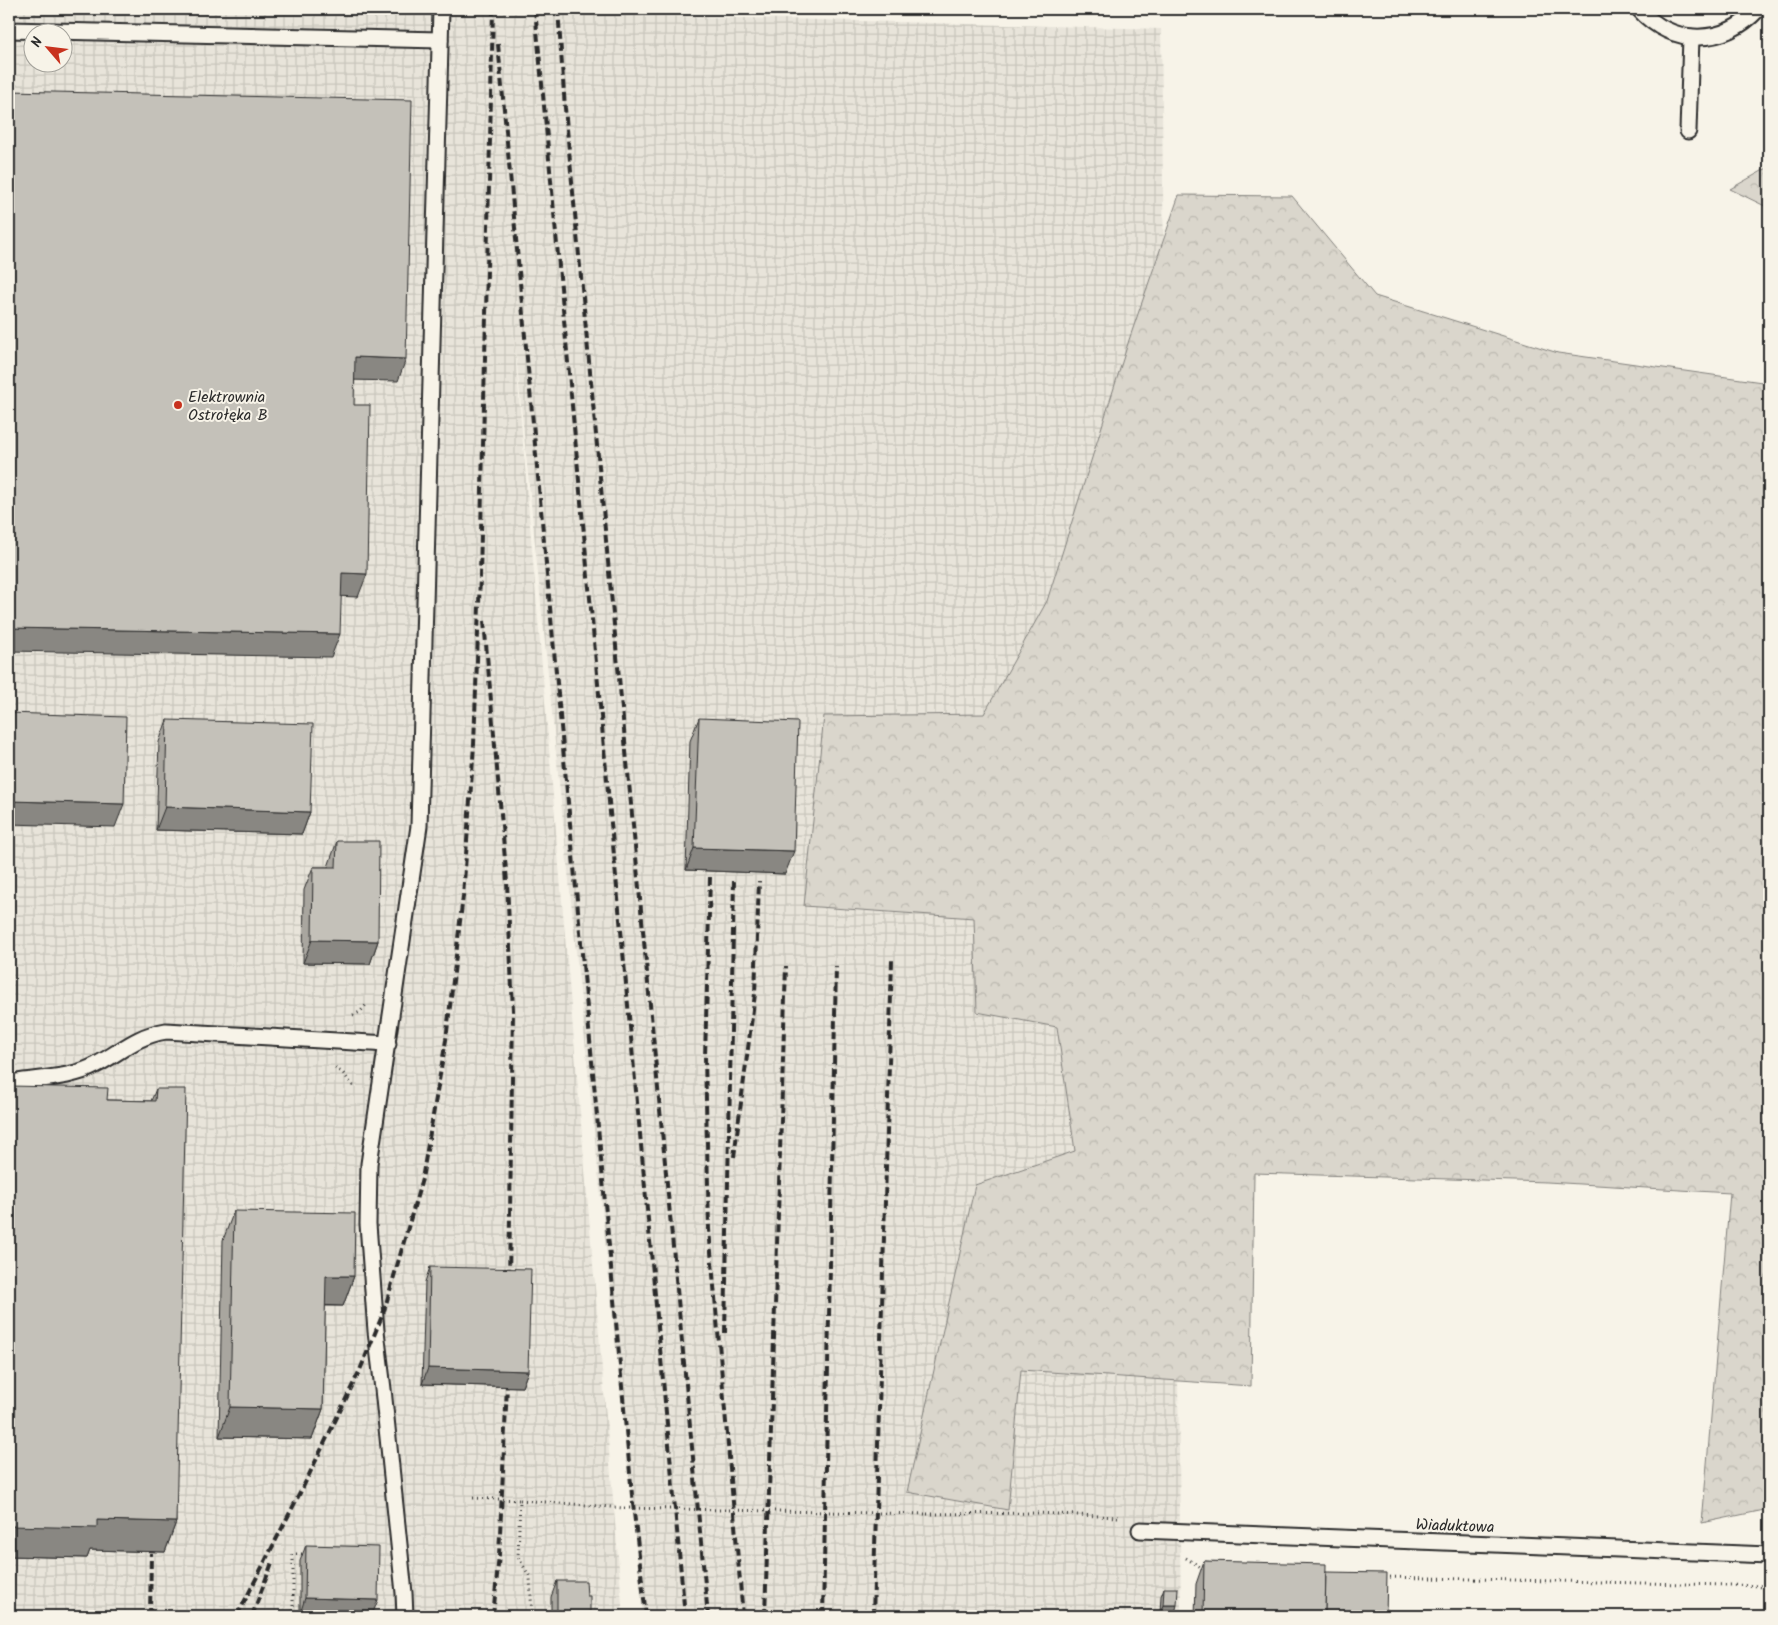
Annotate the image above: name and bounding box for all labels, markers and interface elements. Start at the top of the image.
north arrow [22,22,72,72]
text: N [26,33,49,51]
place label: Elektrownia Ostrołęka B [188,385,268,428]
marker: Elektrownia Ostrołęka B [172,399,184,411]
street label: Wiaduktowa [1415,1513,1495,1540]

